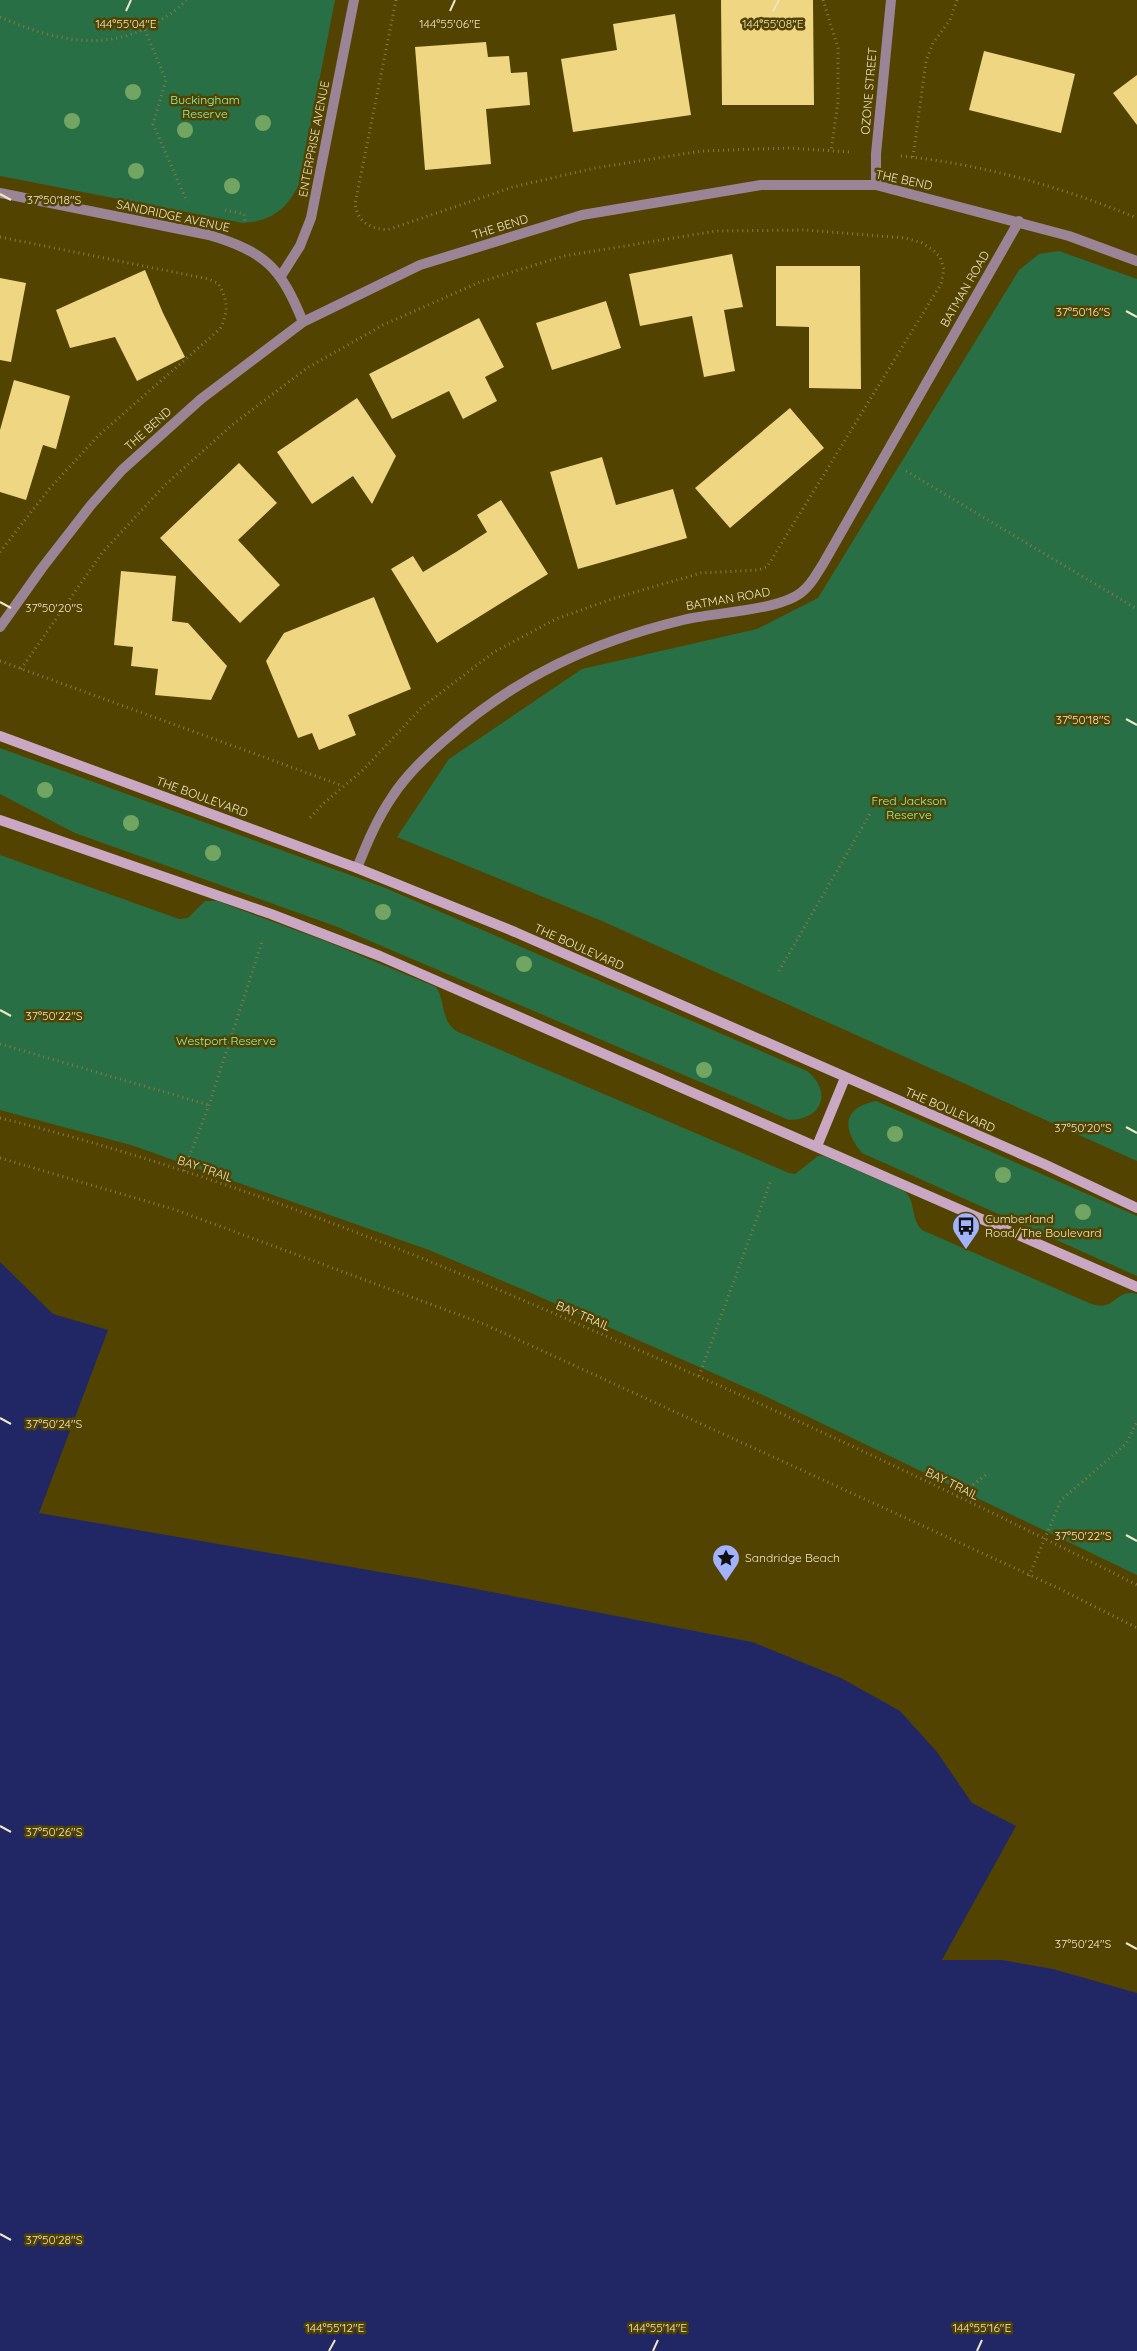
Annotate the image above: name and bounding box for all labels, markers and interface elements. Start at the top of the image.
text: 144°55'04"E [95,16,157,31]
text: 144°55'06"E [419,16,481,31]
text: 144°55'08"E [742,16,804,31]
street label: OZONE STREET [857,47,880,135]
street label: ENTERPRISE AVENUE [295,79,332,198]
park label: Buckingham Reserve [170,92,240,121]
street label: THE BEND [874,166,934,193]
text: 37°50'18"S [27,192,82,207]
street label: SANDRIDGE AVENUE [115,196,231,235]
street label: THE BEND [470,211,530,242]
street label: BATMAN ROAD [937,248,993,329]
text: 37°50'16"S [1056,304,1111,319]
street label: THE BEND [121,403,174,454]
street label: BATMAN ROAD [685,584,772,613]
text: 37°50'20"S [25,600,83,615]
text: 37°50'18"S [1056,712,1111,727]
street label: THE BOULEVARD [154,773,251,820]
park label: Fred Jackson Reserve [872,793,946,822]
street label: THE BOULEVARD [532,920,627,973]
text: 37°50'22"S [25,1008,83,1023]
park label: Westport Reserve [176,1033,276,1048]
street label: THE BOULEVARD [903,1084,998,1135]
text: 37°50'20"S [1054,1120,1112,1135]
street label: BAY TRAIL [176,1152,235,1185]
bus stop icon: Cumberland Road/The Boulevard [951,1211,981,1250]
place label: Cumberland Road/The Boulevard [985,1211,1102,1240]
street label: BAY TRAIL [554,1297,613,1334]
text: 37°50'24"S [26,1416,83,1431]
street label: BAY TRAIL [923,1464,982,1503]
text: 37°50'22"S [1054,1528,1112,1543]
place icon: Sandridge Beach [711,1543,741,1582]
place label: Sandridge Beach [745,1550,840,1565]
text: 37°50'26"S [26,1824,83,1839]
text: 37°50'24"S [1055,1936,1112,1951]
text: 37°50'28"S [26,2232,83,2247]
text: 144°55'12"E [306,2320,365,2335]
text: 144°55'14"E [629,2320,687,2335]
text: 144°55'16"E [953,2320,1011,2335]

